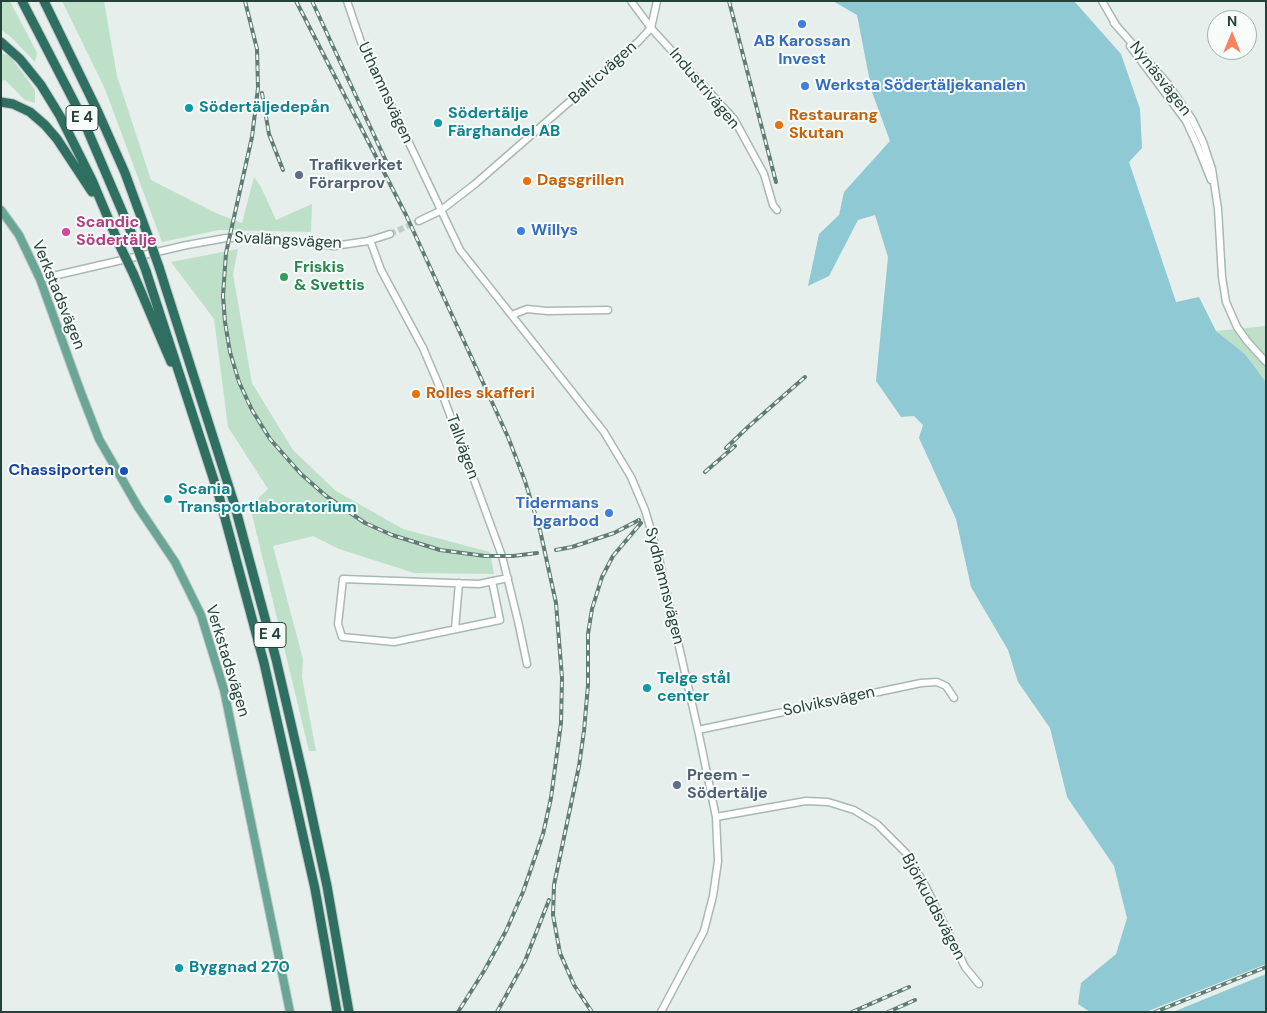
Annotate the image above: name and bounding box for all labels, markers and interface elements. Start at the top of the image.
north arrow [1207,10,1257,60]
text: N [1227,12,1237,30]
marker: AB Karossan Invest [796,18,808,30]
place label: AB Karossan Invest [753,32,851,70]
street label: Balticvägen [565,38,641,108]
street label: Nynäsvägen [1125,38,1195,120]
street label: Uthamnsvägen [353,39,417,147]
street label: Industrivägen [665,45,743,133]
place label: Werksta Södertäljekanalen [815,76,1026,96]
marker: Werksta Södertäljekanalen [799,80,811,92]
place label: Södertäljedepån [199,98,330,118]
marker: Södertäljedepån [183,102,195,114]
place label: Södertälje Färghandel AB [448,104,560,142]
road number: E 4 [66,106,98,130]
place label: Restaurang Skutan [789,106,878,144]
marker: Södertälje Färghandel AB [432,117,444,129]
marker: Restaurang Skutan [773,119,785,131]
place label: Trafikverket Förarprov [309,156,403,194]
marker: Trafikverket Förarprov [293,169,305,181]
place label: Dagsgrillen [537,171,624,191]
marker: Dagsgrillen [521,175,533,187]
place label: Scandic Södertälje [76,213,157,251]
place label: Willys [531,221,578,241]
marker: Willys [515,225,527,237]
marker: Scandic Södertälje [60,226,72,238]
street label: Svalängsvägen [234,229,342,253]
street label: Verkstadsvägen [27,238,89,352]
place label: Friskis & Svettis [294,258,365,296]
marker: Friskis & Svettis [278,271,290,283]
place label: Rolles skafferi [426,384,535,404]
marker: Rolles skafferi [410,388,422,400]
street label: Tallvägen [441,412,483,482]
place label: Chassiporten [9,461,114,481]
marker: Chassiporten [118,465,130,477]
place label: Scania Transportlaboratorium [178,480,357,518]
marker: Scania Transportlaboratorium [162,493,174,505]
place label: Tidermans bgarbod [516,494,599,532]
marker: Tidermans bgarbod [603,507,615,519]
street label: Sydhamnsvägen [640,525,688,647]
street label: Verkstadsvägen [201,603,253,719]
road number: E 4 [254,622,286,648]
place label: Telge stål center [657,669,730,707]
marker: Telge stål center [641,682,653,694]
street label: Solviksvägen [781,683,877,721]
place label: Preem - Södertälje [687,766,768,804]
marker: Preem - Södertälje [671,779,683,791]
street label: Björkuddsvägen [897,851,969,963]
place label: Byggnad 270 [189,958,290,978]
marker: Byggnad 270 [173,962,185,974]

